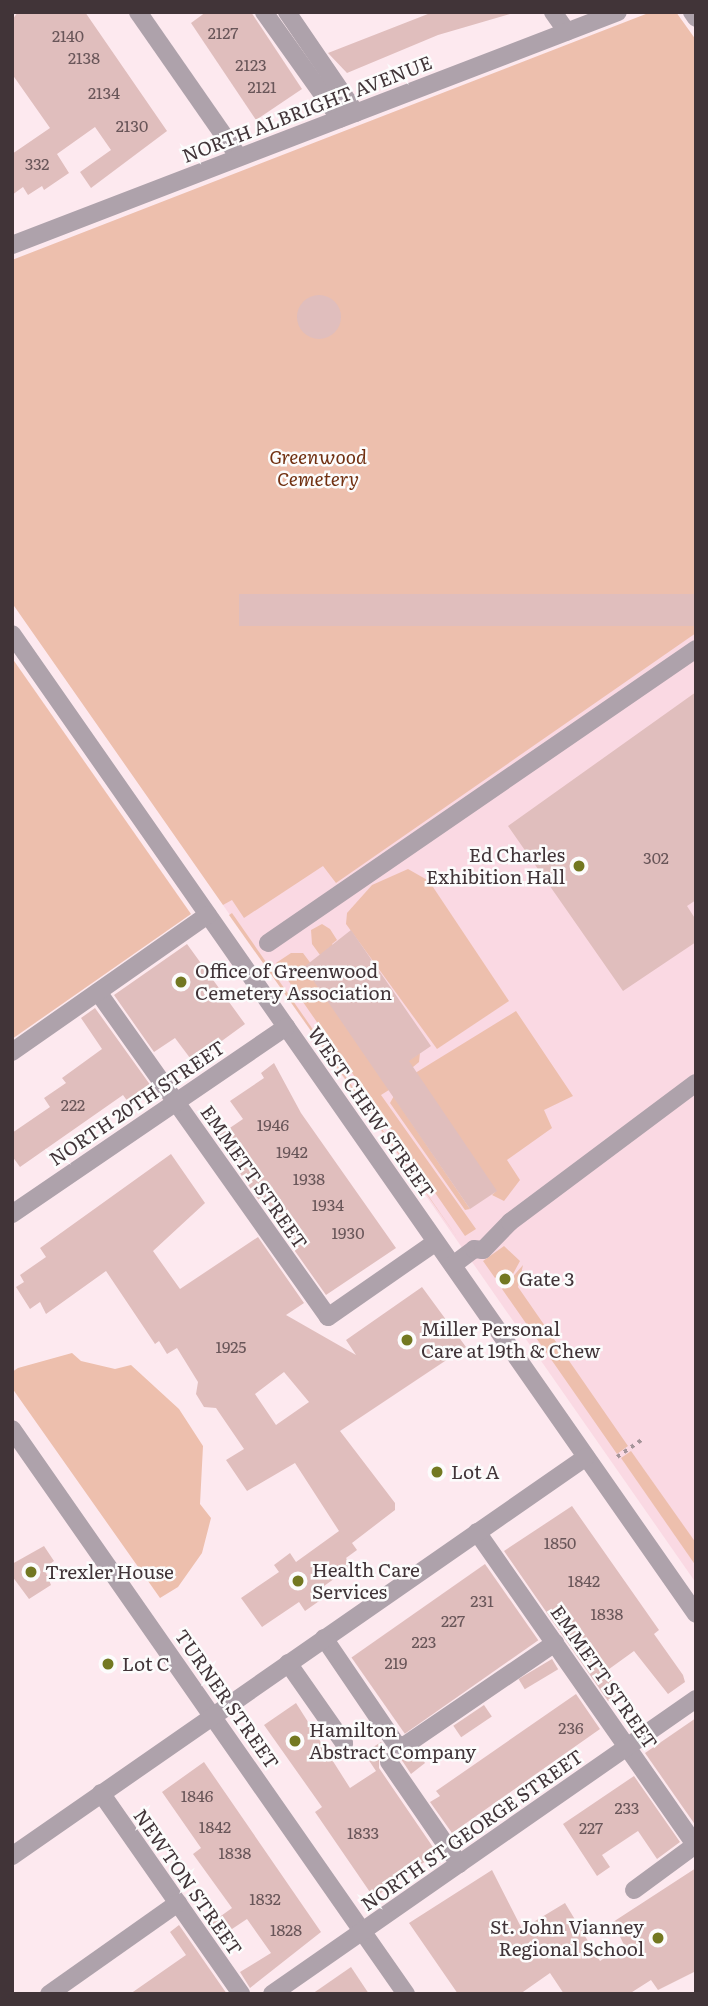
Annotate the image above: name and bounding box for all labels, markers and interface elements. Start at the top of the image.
house number: 2127 [208,22,238,42]
house number: 2140 [52,25,84,45]
house number: 2138 [68,47,100,67]
street label: NORTH ALBRIGHT AVENUE [179,51,435,167]
house number: 2123 [235,54,267,74]
house number: 2121 [247,76,277,96]
house number: 2134 [88,82,120,102]
house number: 2130 [116,115,148,135]
house number: 332 [25,153,49,173]
park label: Greenwood Cemetery [269,446,367,490]
place label: Ed Charles Exhibition Hall [426,844,565,888]
house number: 302 [643,847,669,867]
marker: Ed Charles Exhibition Hall [571,858,587,874]
place label: Office of Greenwood Cemetery Association [195,960,392,1004]
marker: Office of Greenwood Cemetery Association [173,974,189,990]
street label: WEST CHEW STREET [303,1022,439,1202]
street label: NORTH 20TH STREET [45,1036,229,1170]
house number: 222 [61,1094,85,1114]
street label: EMMETT STREET [196,1101,312,1253]
house number: 1946 [257,1114,289,1134]
house number: 1942 [276,1141,308,1161]
house number: 1938 [293,1168,325,1188]
house number: 1934 [312,1194,344,1214]
house number: 1930 [332,1222,364,1242]
place label: Gate 3 [519,1268,574,1290]
marker: Gate 3 [497,1271,513,1287]
place label: Miller Personal Care at 19th & Chew [421,1318,600,1362]
marker: Miller Personal Care at 19th & Chew [399,1332,415,1348]
house number: 1925 [216,1336,246,1356]
place label: Lot A [451,1461,499,1483]
marker: Lot A [429,1464,445,1480]
house number: 1850 [544,1532,576,1552]
place label: Health Care Services [312,1559,420,1603]
place label: Trexler House [45,1561,174,1583]
marker: Trexler House [23,1564,39,1580]
house number: 1842 [568,1570,600,1590]
marker: Health Care Services [290,1573,306,1589]
house number: 231 [470,1590,494,1610]
street label: EMMETT STREET [546,1601,662,1753]
house number: 1838 [591,1603,623,1623]
house number: 227 [441,1610,465,1630]
street label: TURNER STREET [170,1625,284,1773]
house number: 223 [412,1631,436,1651]
house number: 219 [385,1652,407,1672]
place label: Lot C [122,1653,170,1675]
marker: Lot C [100,1656,116,1672]
house number: 236 [558,1717,584,1737]
place label: Hamilton Abstract Company [309,1719,476,1763]
marker: Hamilton Abstract Company [287,1733,303,1749]
street label: NORTH ST GEORGE STREET [357,1745,587,1915]
house number: 1846 [181,1785,213,1805]
house number: 233 [615,1797,639,1817]
street label: NEWTON STREET [129,1805,247,1959]
house number: 1842 [199,1816,231,1836]
house number: 227 [579,1817,603,1837]
house number: 1833 [347,1822,379,1842]
house number: 1838 [219,1842,251,1862]
house number: 1832 [249,1888,281,1908]
place label: St. John Vianney Regional School [490,1916,644,1960]
house number: 1828 [270,1919,302,1939]
marker: St. John Vianney Regional School [650,1930,666,1946]

